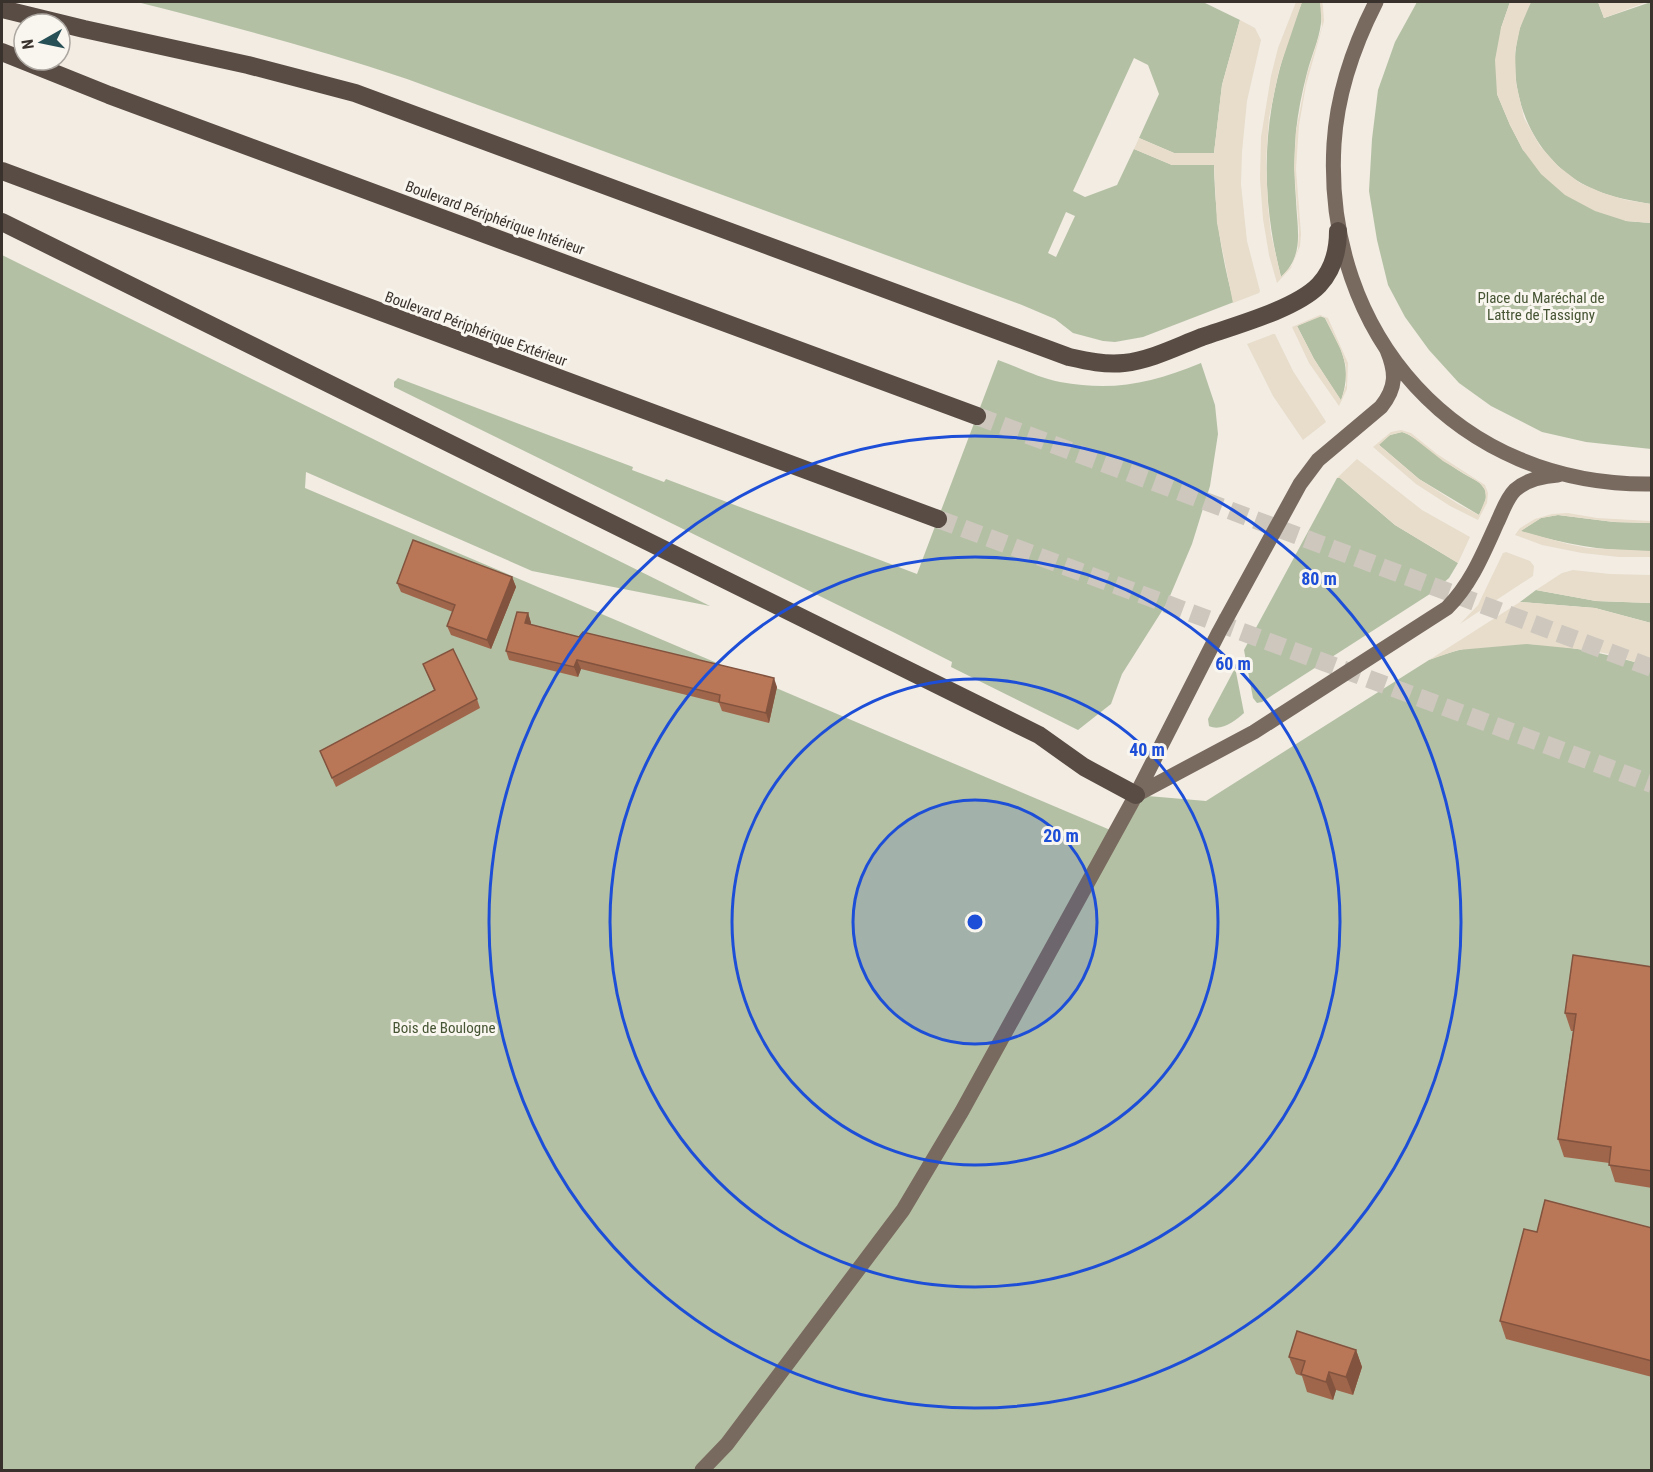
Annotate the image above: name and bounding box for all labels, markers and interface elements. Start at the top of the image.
north arrow [12,12,72,72]
text: N [18,38,38,51]
street label: Boulevard Périphérique Intérieur [403,177,588,259]
street label: Boulevard Périphérique Extérieur [382,288,570,371]
park label: Place du Maréchal de Lattre de Tassigny [1477,289,1605,324]
text: 80 m [1301,568,1337,589]
text: 60 m [1215,653,1251,674]
text: 40 m [1129,739,1165,760]
text: 20 m [1043,825,1079,846]
centre of rings [965,912,985,932]
park label: Bois de Boulogne [393,1019,496,1037]

